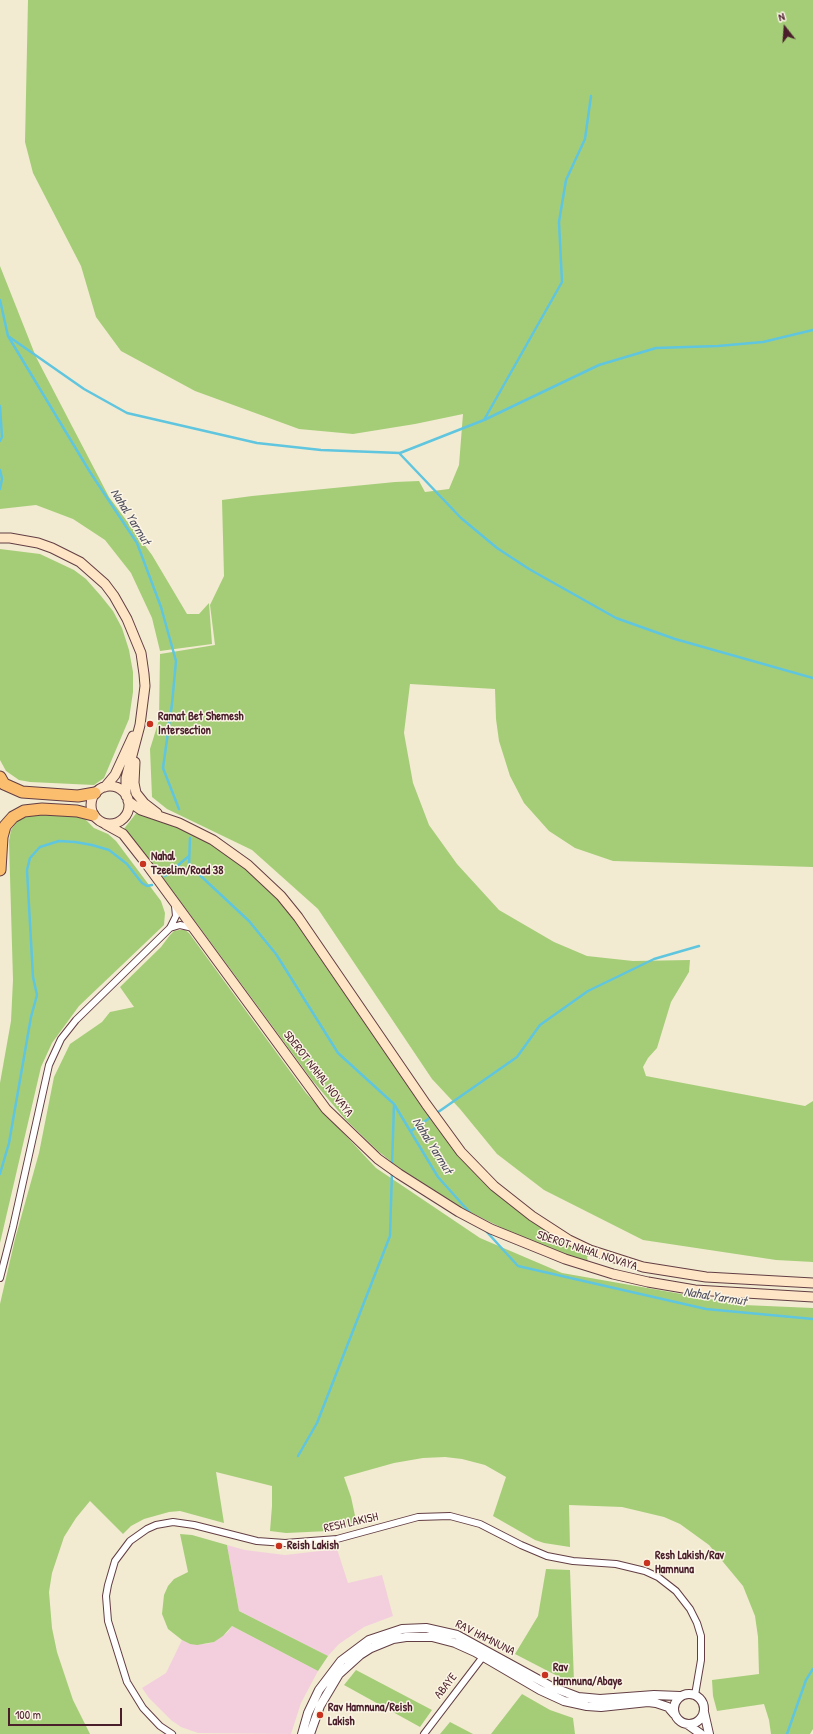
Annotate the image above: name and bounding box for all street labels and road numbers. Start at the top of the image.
street label: SDEROT NAHAL NOVAYA [280,1028,356,1120]
street label: SDEROT NAHAL NOVAYA [535,1228,639,1274]
street label: RESH LAKISH [322,1510,380,1536]
street label: RAV HAMNUNA [453,1617,517,1659]
street label: ABAYE [432,1670,460,1702]

